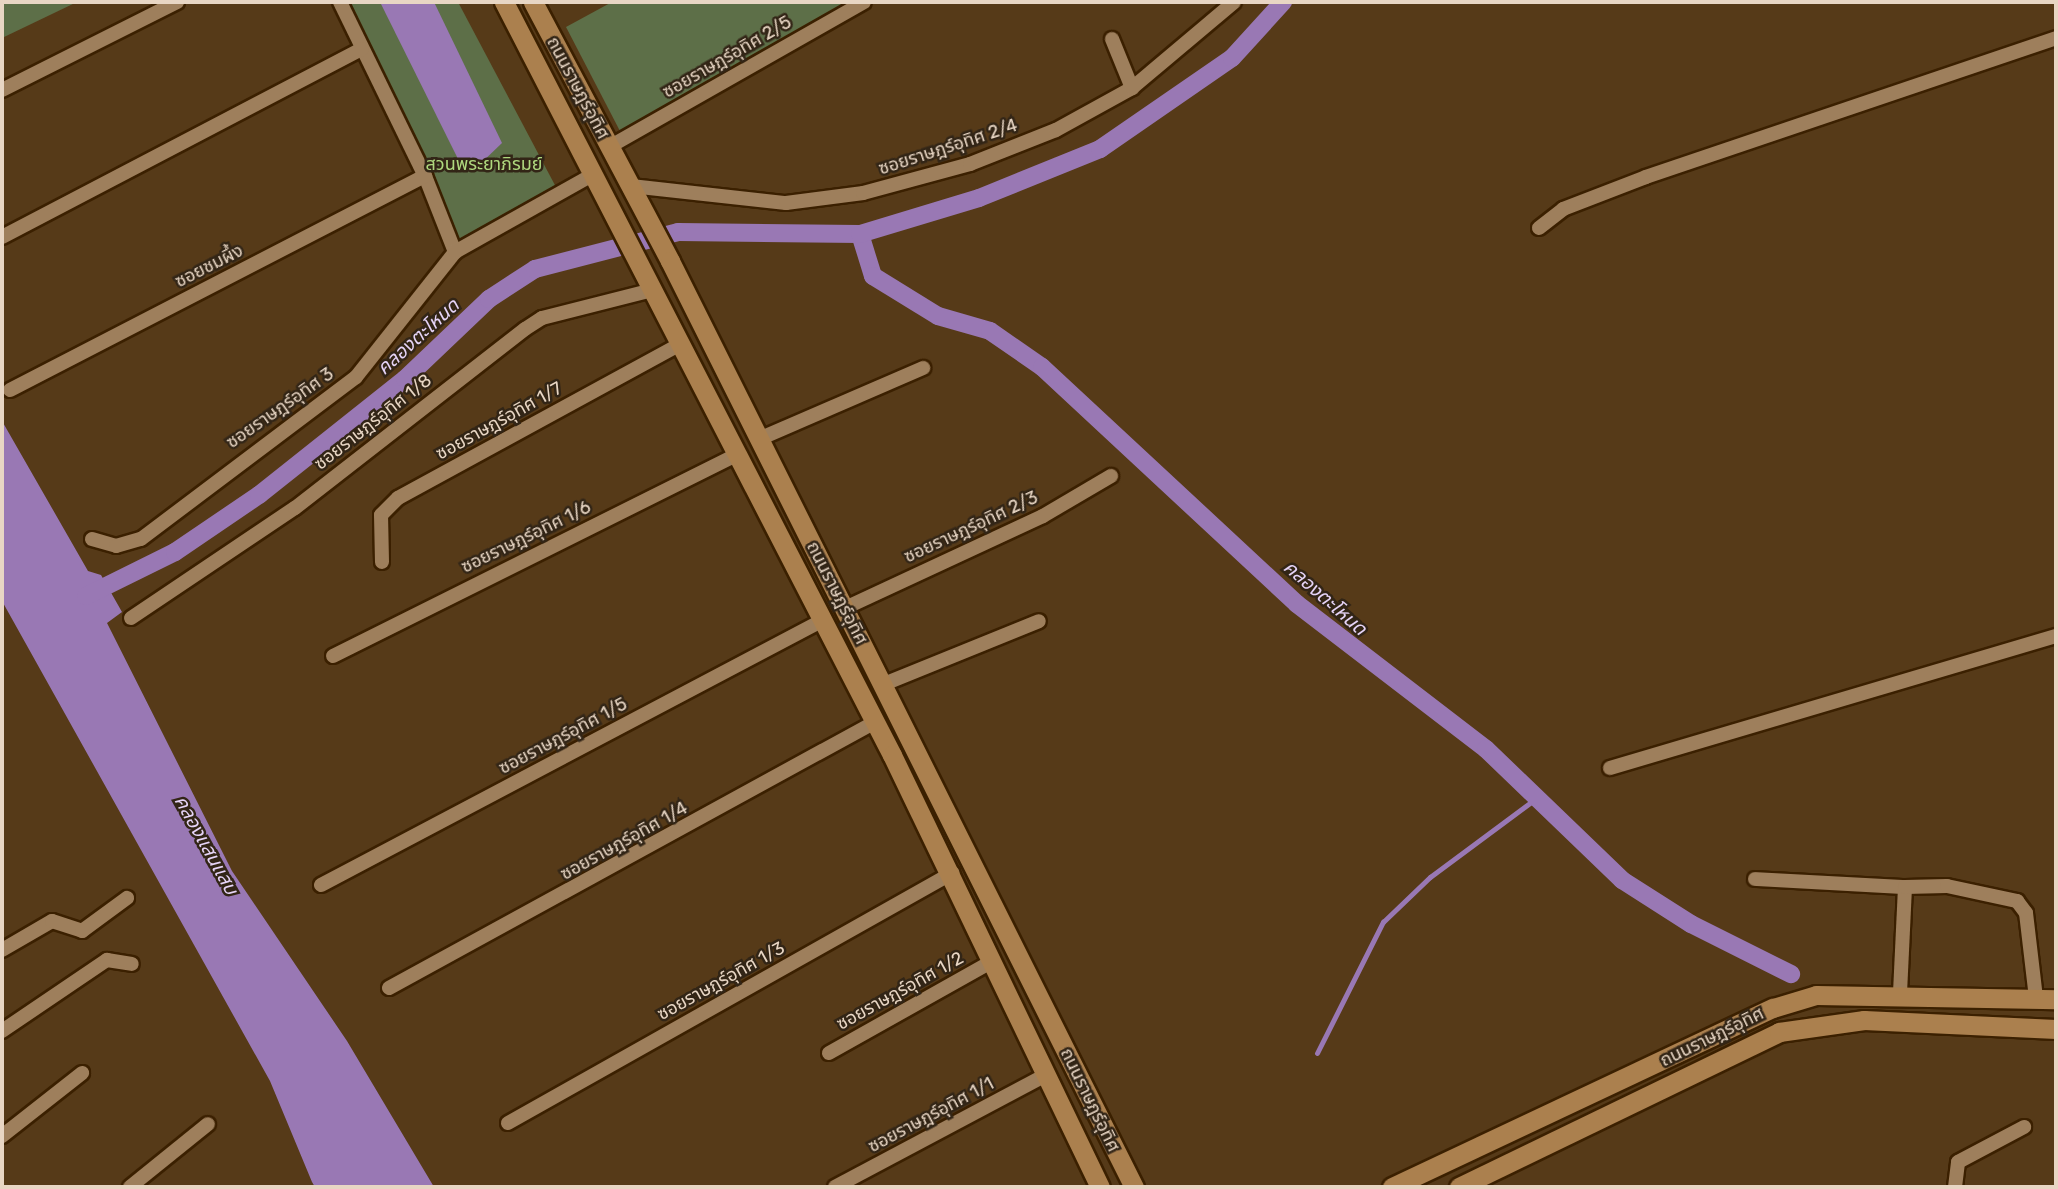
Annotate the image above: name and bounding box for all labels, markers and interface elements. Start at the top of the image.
street label: ซอยราษฎร์อุทิศ 2/5 [659,11,795,103]
street label: ถนนราษฎร์อุทิศ [542,33,614,143]
street label: ซอยราษฎร์อุทิศ 2/4 [876,114,1020,180]
park label: สวนพระยาภิรมย์ [426,153,542,175]
street label: ซอยชมผึ้ง [171,240,247,292]
water label: คลองตะโหนด [372,294,464,380]
street label: ซอยราษฎร์อุทิศ 3 [222,363,338,453]
street label: ซอยราษฎร์อุทิศ 1/8 [310,370,436,474]
street label: ซอยราษฎร์อุทิศ 1/7 [432,377,566,465]
street label: ซอยราษฎร์อุทิศ 2/3 [901,486,1041,568]
street label: ซอยราษฎร์อุทิศ 1/6 [458,496,594,578]
street label: ถนนราษฎร์อุทิศ [802,538,872,648]
water label: คลองตะโหนด [1279,556,1371,640]
street label: ซอยราษฎร์อุทิศ 1/5 [495,693,631,779]
water label: คลองแสนแสบ [169,792,243,898]
street label: ซอยราษฎร์อุทิศ 1/4 [557,797,691,885]
street label: ซอยราษฎร์อุทิศ 1/3 [653,937,789,1025]
street label: ซอยราษฎร์อุทิศ 1/2 [833,947,967,1035]
street label: ถนนราษฎร์อุทิศ [1657,1003,1767,1071]
street label: ถนนราษฎร์อุทิศ [1056,1045,1124,1155]
street label: ซอยราษฎร์อุทิศ 1/1 [864,1073,998,1157]

